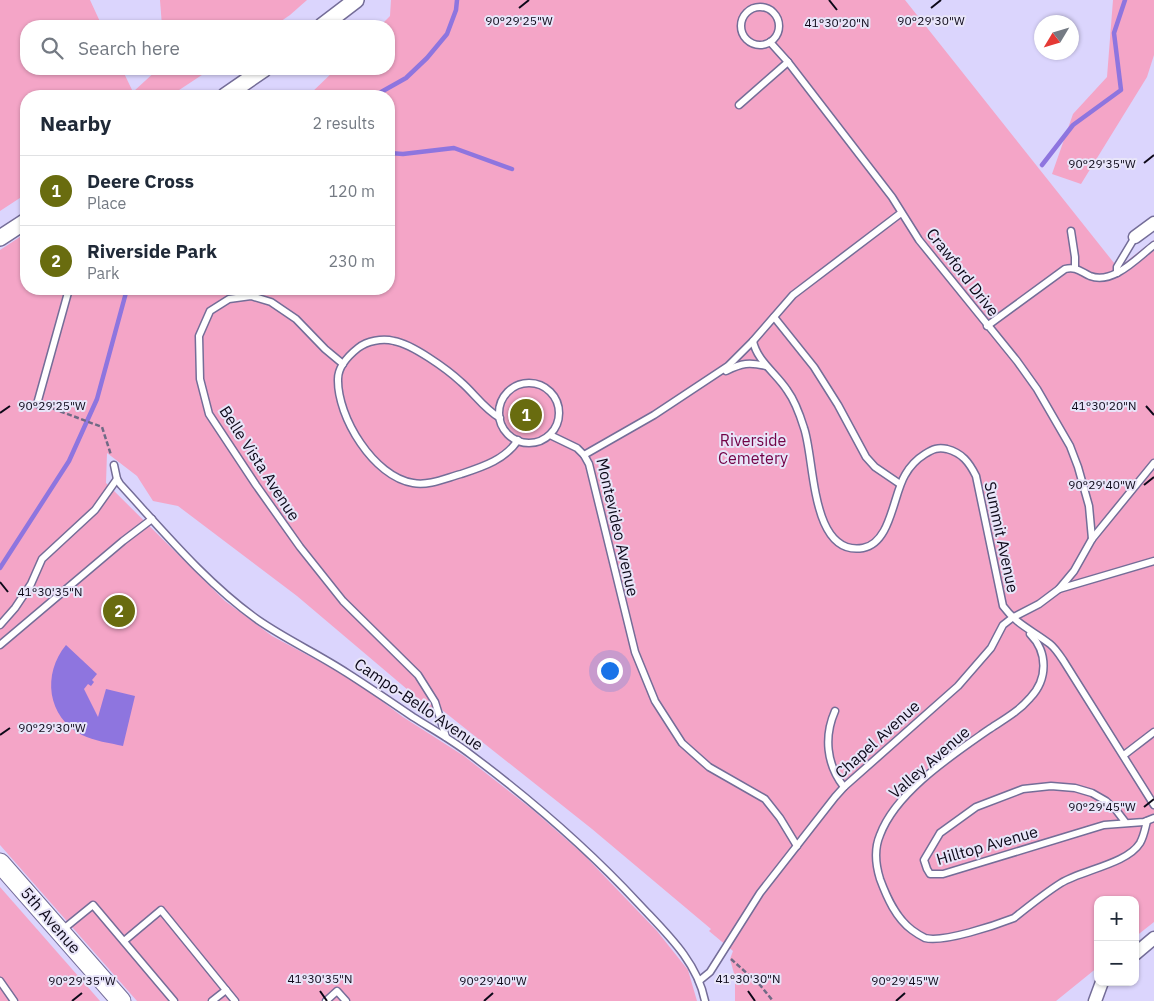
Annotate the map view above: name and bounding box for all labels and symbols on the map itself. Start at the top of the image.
text: 90°29'25"W [485,13,553,28]
text: 90°29'30"W [897,13,965,28]
text: 41°30'20"N [804,15,870,30]
north arrow [1034,15,1079,60]
text: 90°29'35"W [1068,156,1136,171]
street label: Crawford Drive [922,224,1004,320]
pin: 1 [510,396,542,434]
text: 90°29'25"W [18,398,86,413]
text: 41°30'20"N [1071,398,1137,413]
street label: Belle Vista Avenue [215,402,305,524]
park label: Riverside Cemetery [718,430,788,468]
street label: Montevideo Avenue [592,456,644,598]
text: 90°29'40"W [1068,477,1136,492]
street label: Summit Avenue [980,480,1024,595]
text: 41°30'35"N [17,584,83,599]
pin: 2 [103,592,135,630]
street label: Campo-Bello Avenue [351,653,487,755]
your location [597,658,623,684]
street label: Chapel Avenue [830,696,924,782]
text: 90°29'30"W [18,720,86,735]
street label: Valley Avenue [885,721,974,802]
text: 90°29'45"W [1068,799,1136,814]
street label: Hilltop Avenue [934,821,1040,869]
street label: 5th Avenue [17,883,85,957]
text: 41°30'35"N [287,971,353,986]
text: 41°30'30"N [715,971,781,986]
text: 90°29'35"W [48,973,116,988]
text: 90°29'40"W [459,973,527,988]
text: 90°29'45"W [871,973,939,988]

